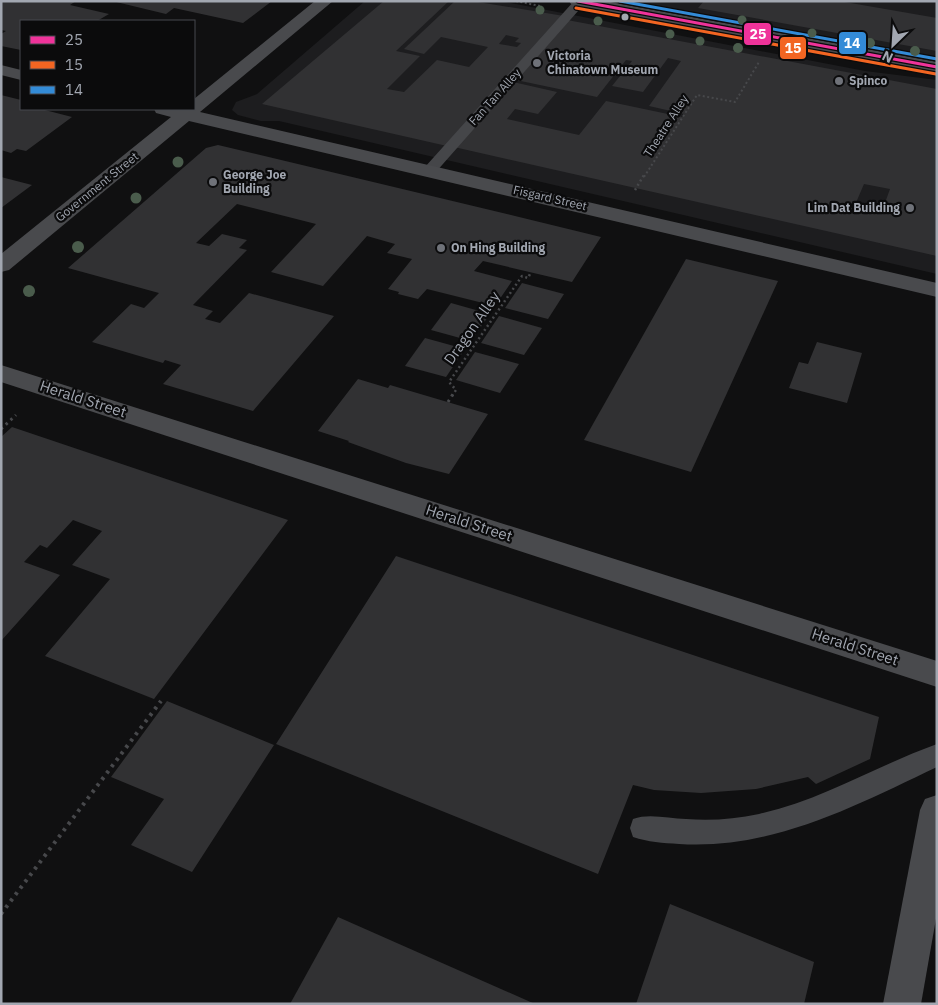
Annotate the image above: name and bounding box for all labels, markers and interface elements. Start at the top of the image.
unlabelled marker [620,12,630,22]
legend [20,20,195,110]
north arrow [868,20,918,70]
line badge: 25 [743,22,772,46]
text: 25 [750,25,766,43]
text: 25 [65,30,83,49]
line badge: 14 [838,31,867,55]
text: 14 [844,34,860,52]
line badge: 15 [779,36,807,60]
text: 15 [785,39,801,57]
text: N [879,46,896,67]
place label: Victoria Chinatown Museum [547,48,658,77]
text: 15 [65,55,83,74]
marker: Victoria Chinatown Museum [531,57,543,69]
street label: Fan Tan Alley [465,65,524,128]
place label: Spinco [849,73,888,88]
marker: Spinco [833,75,845,87]
text: 14 [65,80,83,99]
street label: Theatre Alley [640,92,691,160]
street label: Government Street [52,149,141,225]
place label: George Joe Building [223,167,286,196]
marker: George Joe Building [207,176,219,188]
street label: Fisgard Street [512,182,588,213]
place label: Lim Dat Building [807,200,900,215]
marker: Lim Dat Building [904,202,916,214]
place label: On Hing Building [451,240,545,255]
marker: On Hing Building [435,242,447,254]
street label: Dragon Alley [439,287,504,368]
street label: Herald Street [38,376,129,421]
street label: Herald Street [424,500,515,545]
street label: Herald Street [810,624,901,669]

